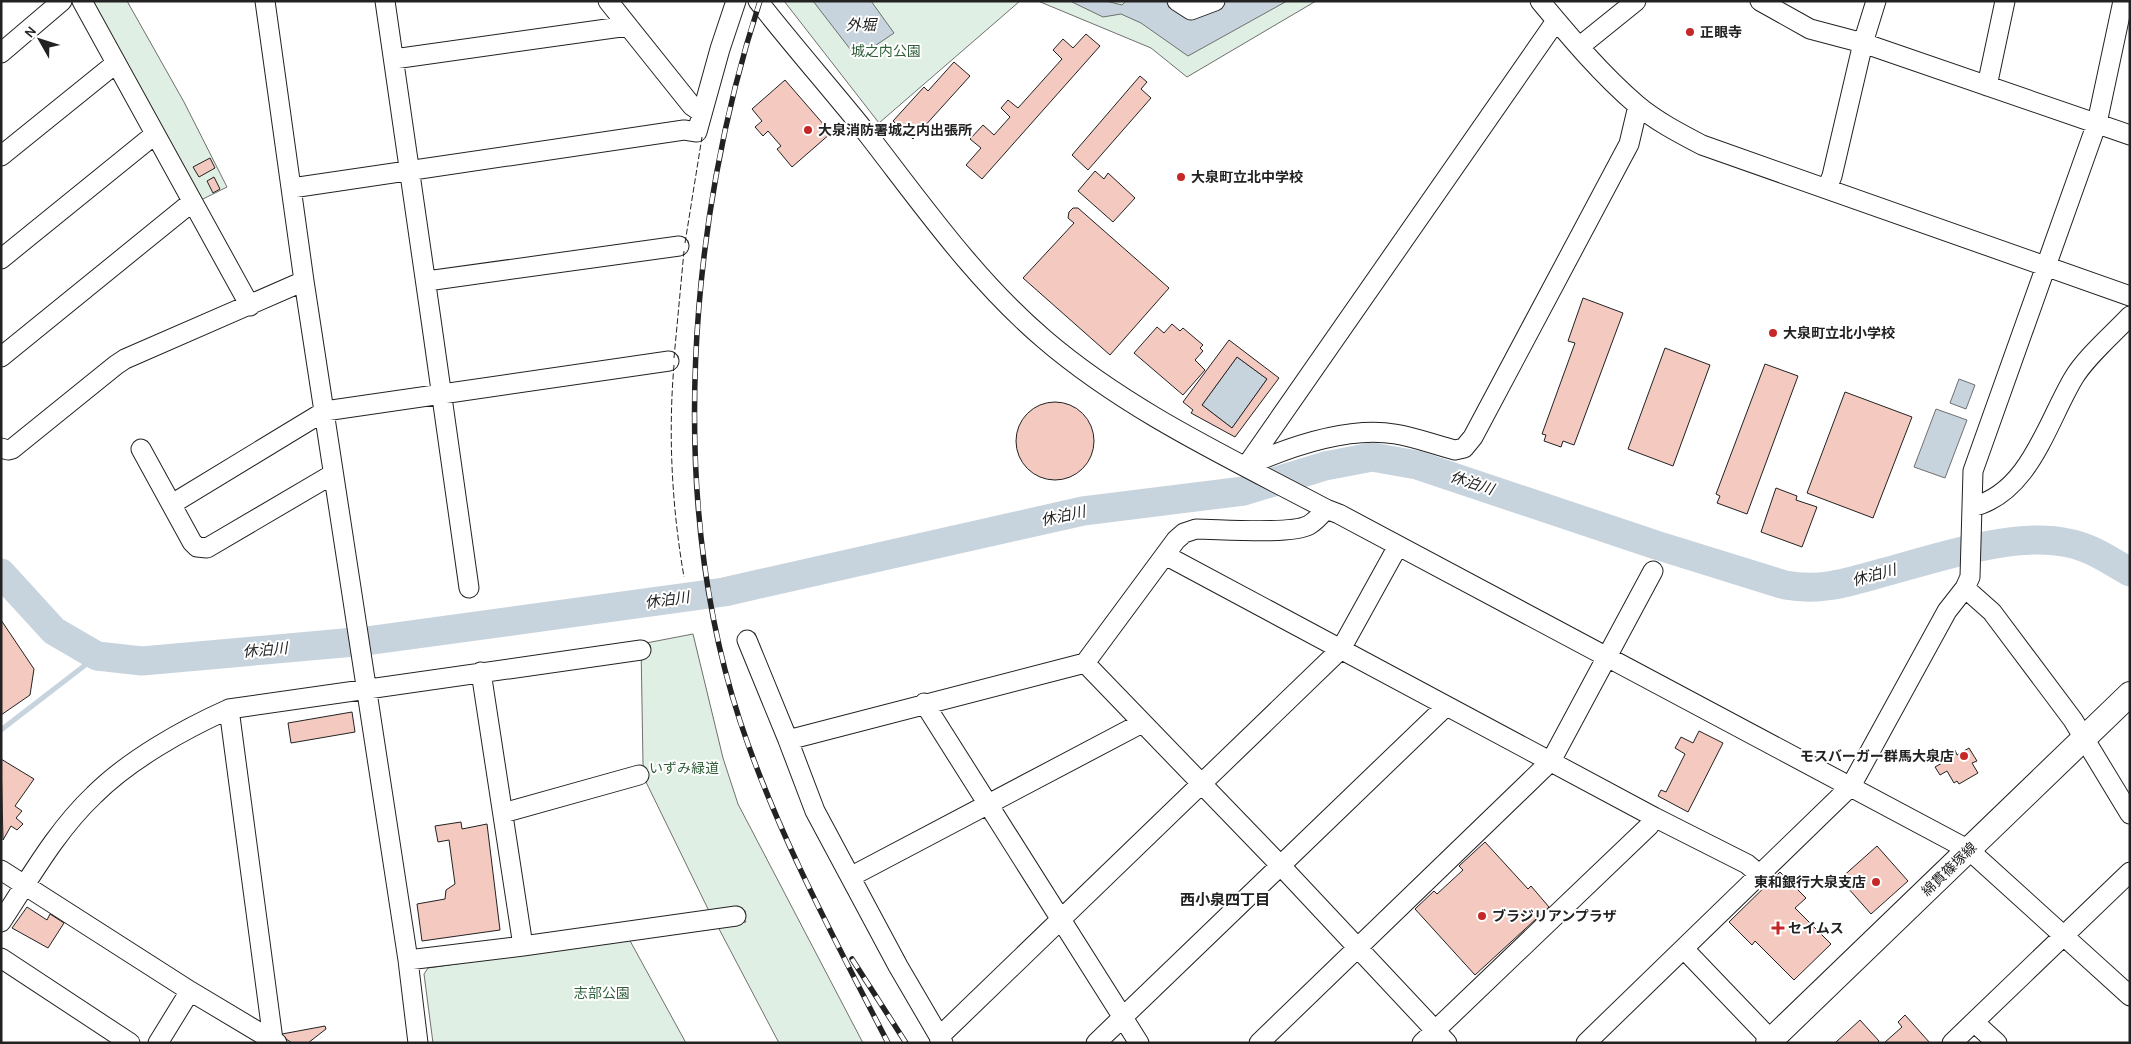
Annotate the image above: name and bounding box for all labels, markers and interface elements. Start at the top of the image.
north arrow [15,15,65,65]
water label: 外堀 [846,16,878,34]
text: N [21,23,40,41]
place label: 正眼寺 [1700,24,1742,41]
marker: 正眼寺 [1684,26,1696,38]
park label: 城之内公園 [851,43,921,60]
place label: 大泉消防署城之内出張所 [818,122,972,139]
marker: 大泉消防署城之内出張所 [802,124,814,136]
place label: 大泉町立北中学校 [1191,169,1303,186]
marker: 大泉町立北中学校 [1175,171,1187,183]
place label: 大泉町立北小学校 [1783,325,1895,342]
marker: 大泉町立北小学校 [1767,327,1779,339]
water label: 休泊川 [1448,467,1498,499]
water label: 休泊川 [1039,502,1089,529]
water label: 休泊川 [1850,560,1900,590]
water label: 休泊川 [643,588,693,612]
water label: 休泊川 [242,639,290,661]
place label: モスバーガー群馬大泉店 [1800,748,1954,765]
marker: モスバーガー群馬大泉店 [1958,750,1970,762]
park label: いずみ緑道 [649,760,719,777]
street label: 綿貫篠塚線 [1918,839,1980,900]
place label: 東和銀行大泉支店 [1754,874,1866,891]
marker: 東和銀行大泉支店 [1870,876,1882,888]
district label: 西小泉四丁目 [1180,891,1270,909]
place label: ブラジリアンプラザ [1492,908,1617,925]
marker: ブラジリアンプラザ [1476,910,1488,922]
place label: セイムス [1788,920,1844,937]
marker: セイムス [1772,922,1784,934]
park label: 志部公園 [574,985,630,1002]

